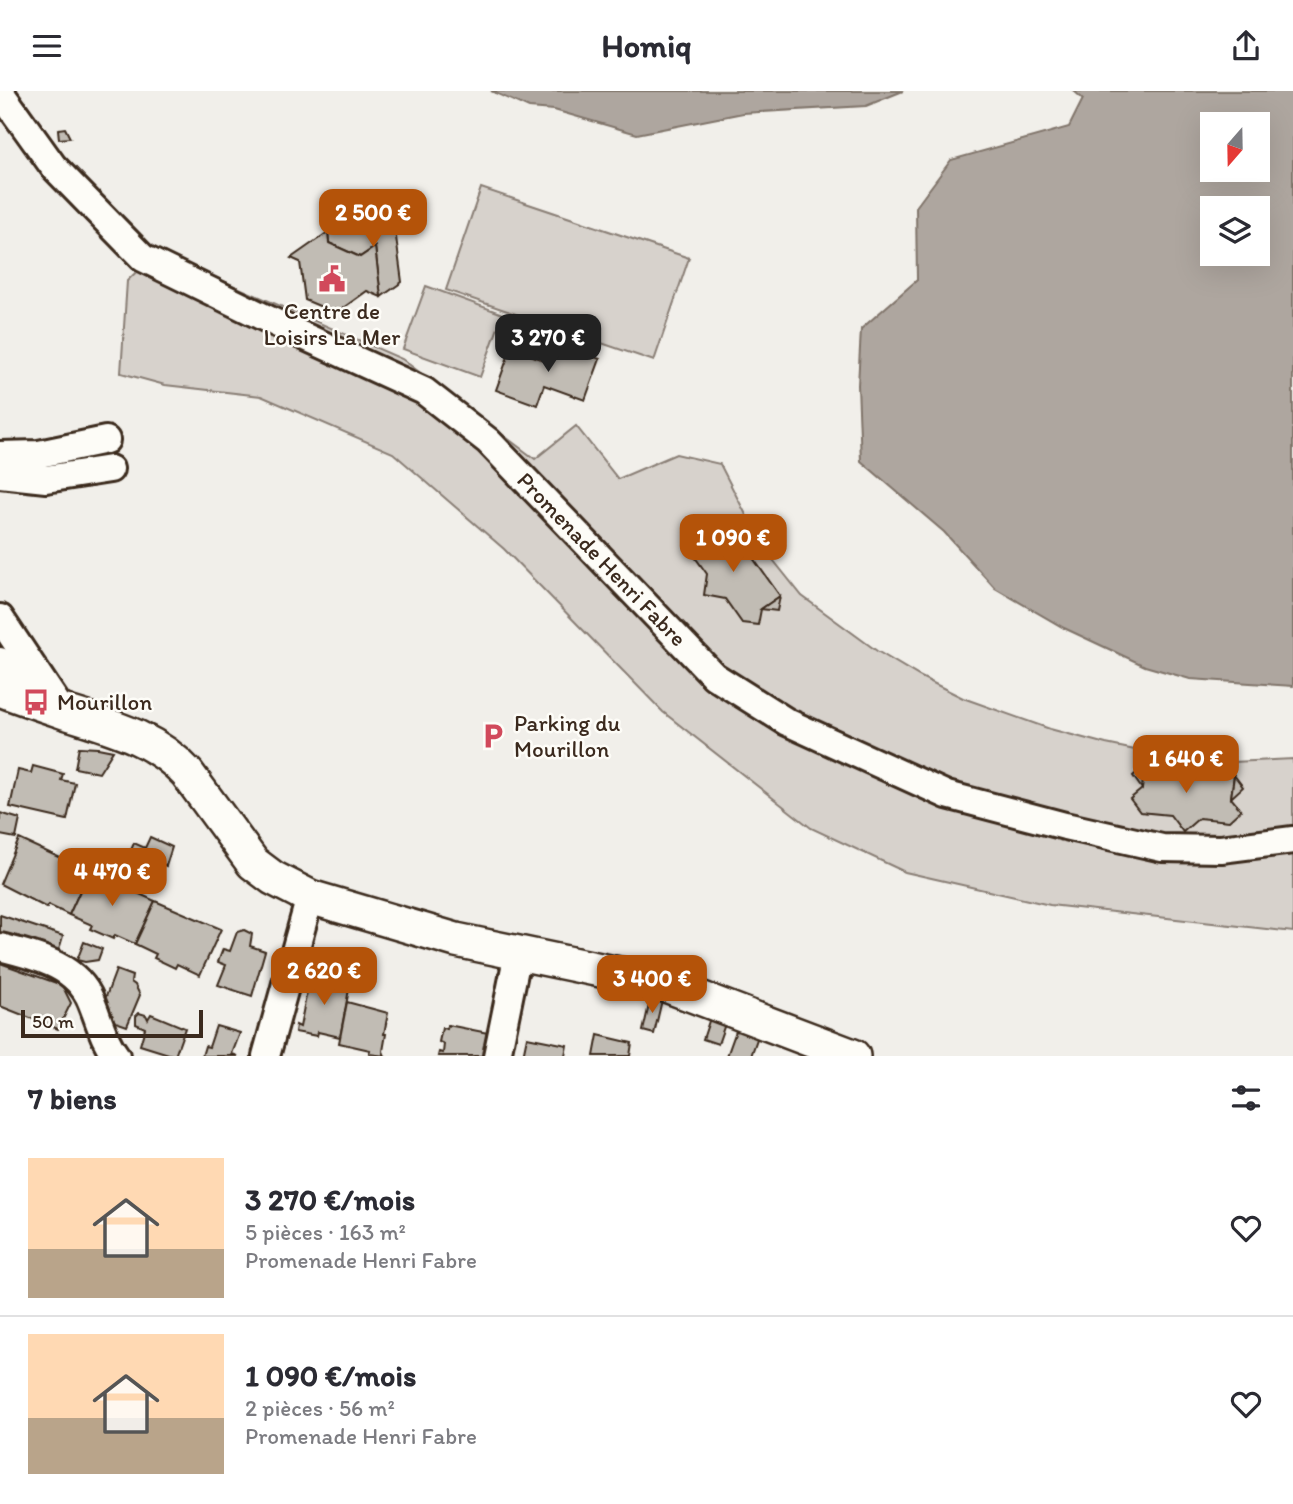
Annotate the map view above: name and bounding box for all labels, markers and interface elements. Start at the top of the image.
icon: menu [28,27,66,65]
text: Homiq [602,27,691,65]
icon: share [1227,27,1265,65]
north arrow [1200,112,1270,182]
map controls [1200,112,1270,266]
pin: 2 500 € [308,190,438,249]
button: layers [1200,196,1270,266]
text: 2 500 € [335,198,411,226]
public building icon: Centre de Loisirs La Mer [317,264,347,294]
place label: Centre de Loisirs La Mer [264,297,400,351]
pin: 3 270 € [483,315,613,374]
text: 3 270 € [511,323,585,351]
street label: Promenade Henri Fabre [511,466,693,652]
pin: 1 090 € [668,515,798,574]
text: 1 090 € [696,523,770,551]
bus stop icon: Mourillon [21,687,51,717]
place label: Mourillon [57,688,152,716]
place label: Parking du Mourillon [514,709,620,763]
parking icon: Parking du Mourillon [478,721,508,751]
pin: 1 640 € [1121,735,1251,795]
text: 1 640 € [1149,744,1223,772]
pin: 4 470 € [47,849,177,908]
text: 4 470 € [74,857,150,885]
pin: 2 620 € [259,947,389,1007]
pin: 3 400 € [587,955,717,1015]
text: 2 620 € [287,956,361,984]
text: 3 400 € [613,964,691,992]
scale bar [21,1007,203,1039]
text: 50 m [32,1010,74,1033]
icon: filters [1227,1079,1265,1117]
text: 7 biens [28,1080,117,1117]
text: 3 270 €/mois [245,1181,415,1218]
icon: home [84,1186,168,1270]
icon: heart [1227,1209,1265,1247]
text: 5 pièces · 163 m² [245,1218,406,1246]
text: Promenade Henri Fabre [245,1246,477,1274]
text: 1 090 €/mois [245,1357,416,1394]
icon: home [84,1362,168,1446]
icon: heart [1227,1385,1265,1423]
text: 2 pièces · 56 m² [245,1394,395,1422]
text: Promenade Henri Fabre [245,1422,477,1450]

